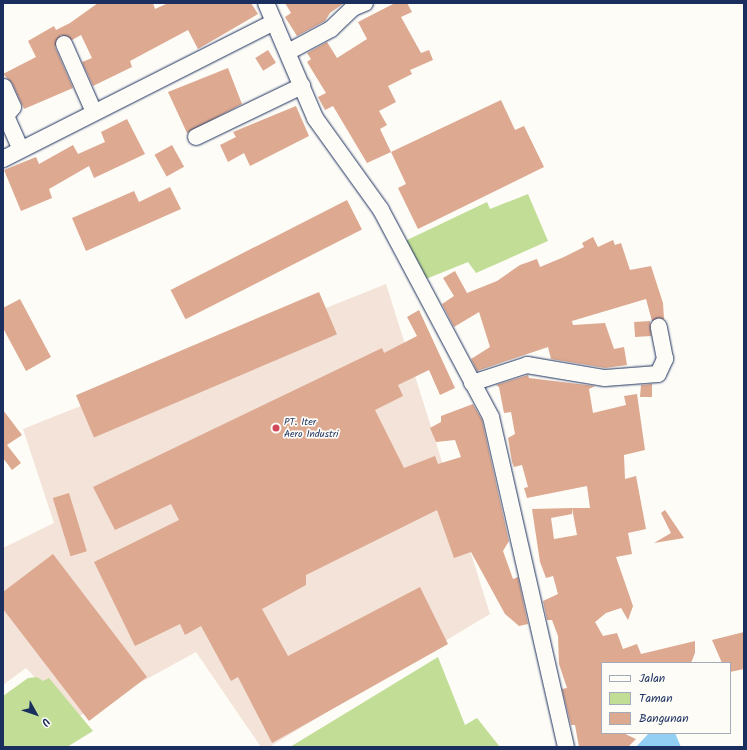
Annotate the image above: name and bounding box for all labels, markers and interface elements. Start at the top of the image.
place label: PT. Iter Aero Industri [284,416,338,440]
marker: PT. Iter Aero Industri [271,423,281,433]
legend [601,662,731,734]
text: Jalan [639,669,665,688]
text: Taman [639,689,673,708]
north arrow [16,694,56,734]
text: Bangunan [639,709,689,728]
text: U [36,713,54,730]

